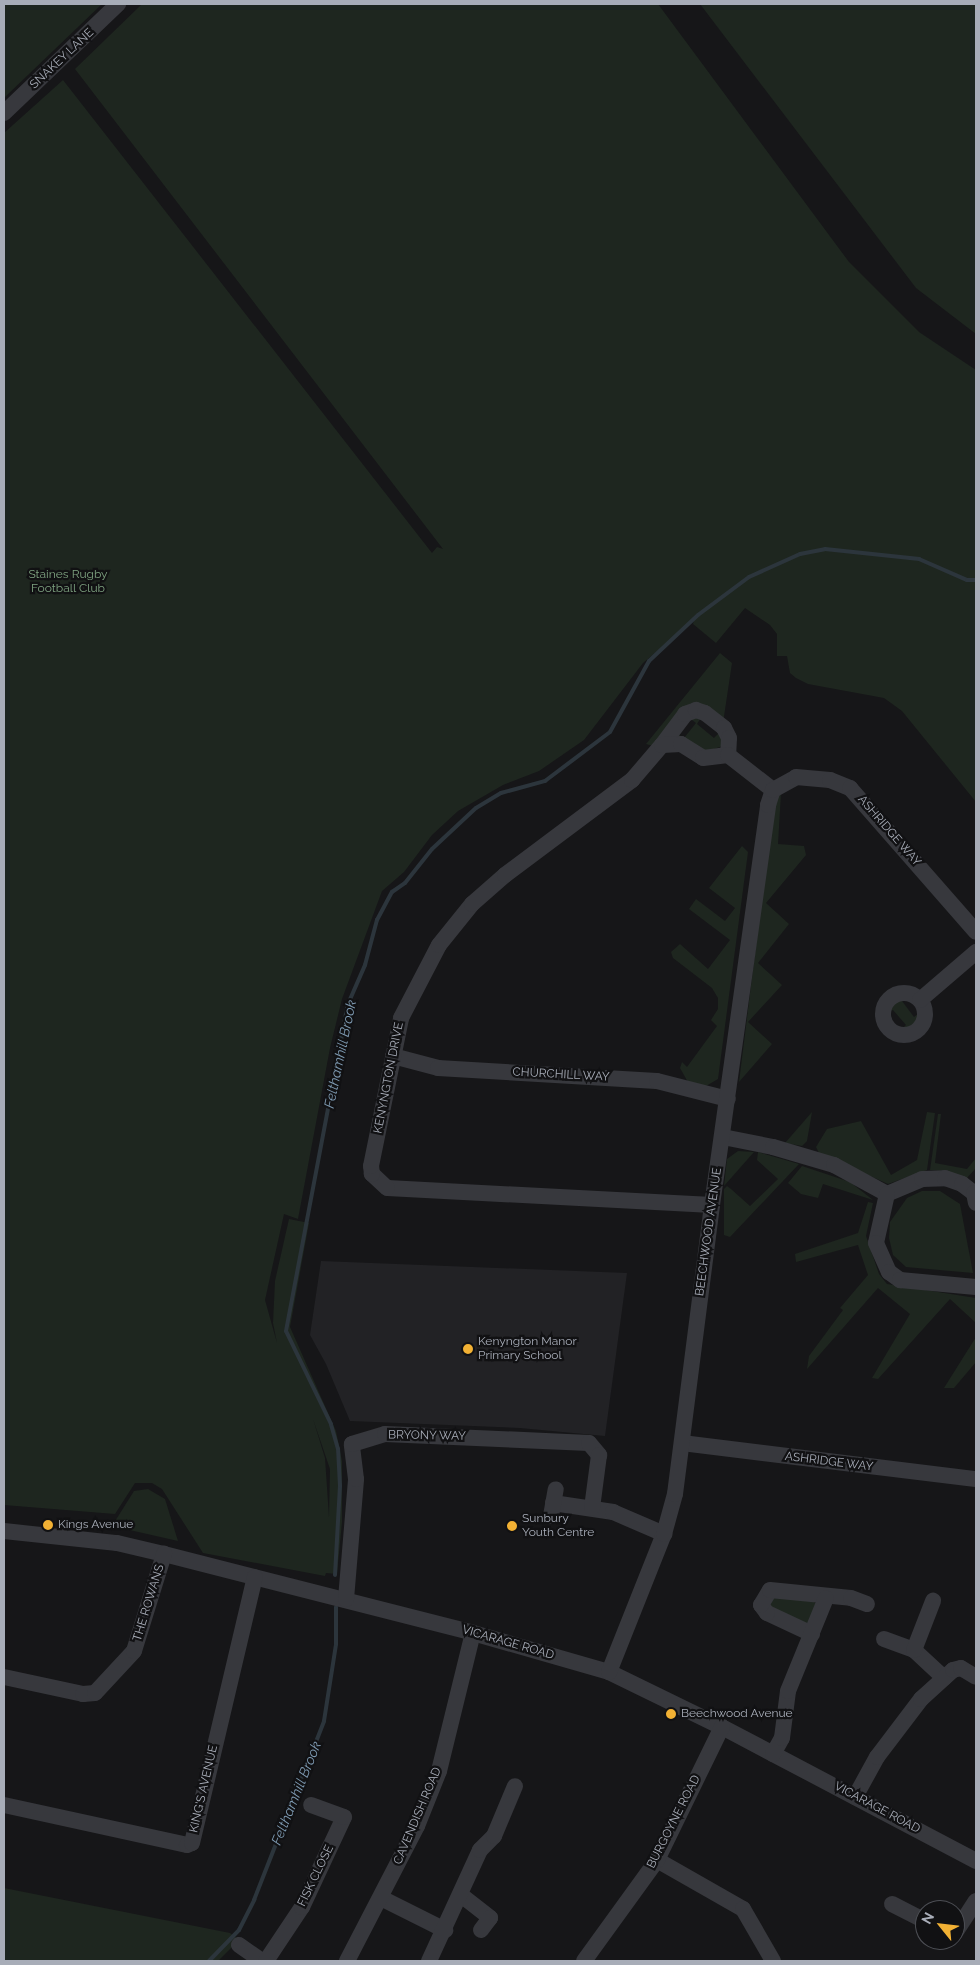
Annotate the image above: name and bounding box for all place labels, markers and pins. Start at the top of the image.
place label: Kenyngton Manor Primary School [478,1335,577,1363]
marker: Kenyngton Manor Primary School [462,1343,474,1355]
place label: Sunbury Youth Centre [522,1512,594,1540]
place label: Kings Avenue [58,1518,134,1532]
marker: Kings Avenue [42,1519,54,1531]
marker: Sunbury Youth Centre [506,1520,518,1532]
place label: Beechwood Avenue [681,1707,793,1721]
marker: Beechwood Avenue [665,1708,677,1720]

